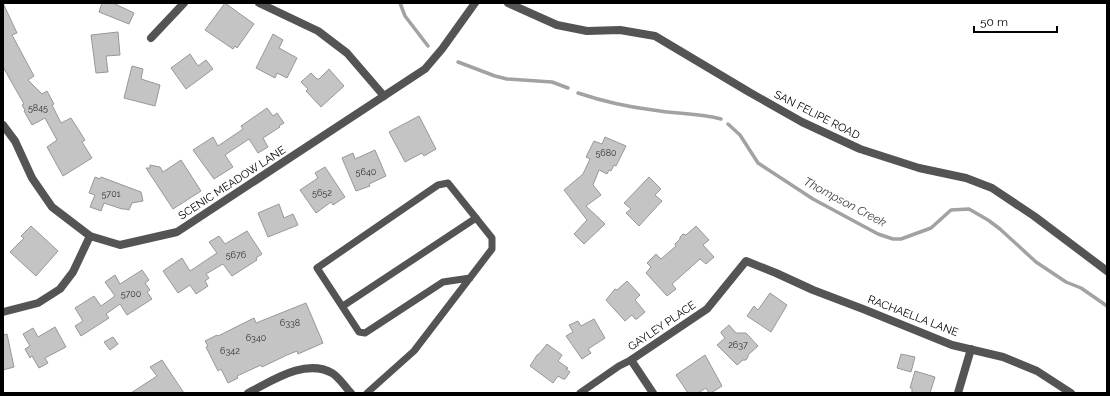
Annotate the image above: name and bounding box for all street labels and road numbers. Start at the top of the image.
street label: SAN FELIPE ROAD [772,88,862,142]
street label: SCENIC MEADOW LANE [176,143,288,223]
street label: RACHAELLA LANE [866,293,960,339]
street label: GAYLEY PLACE [626,298,699,353]

